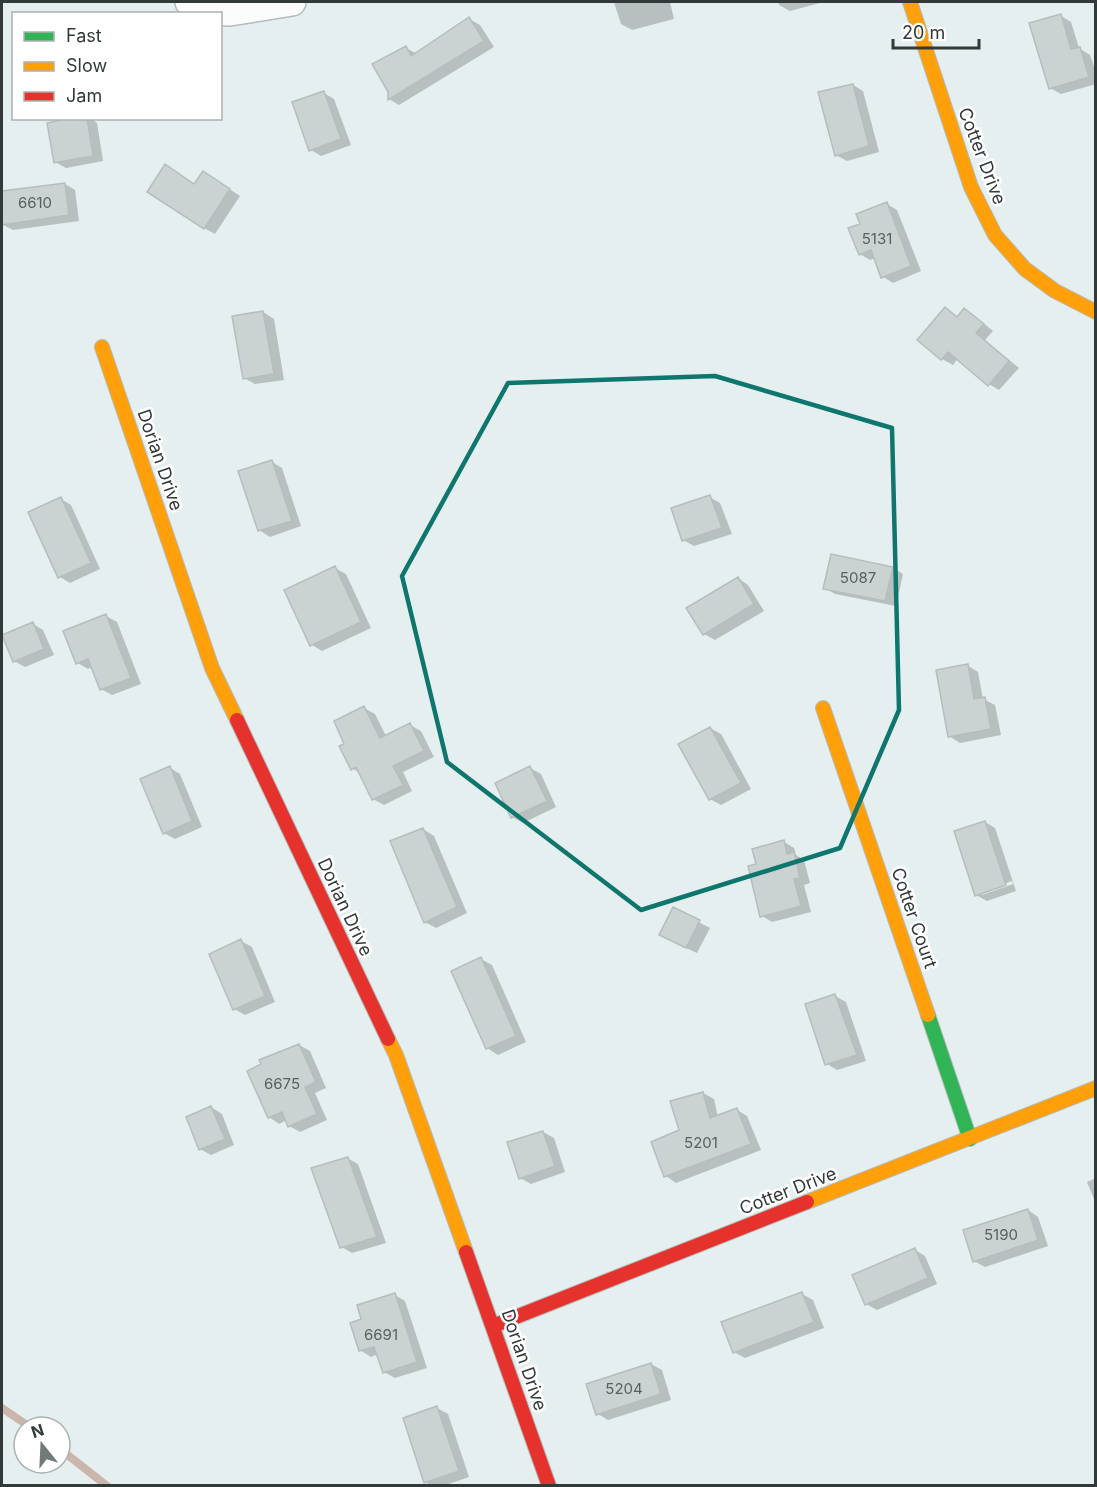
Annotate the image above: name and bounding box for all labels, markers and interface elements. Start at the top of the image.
legend [12,12,222,120]
scale bar [893,12,978,50]
text: 20 m [902,22,945,43]
text: Fast [66,25,102,46]
text: Slow [66,55,107,76]
text: Jam [66,85,102,106]
street label: Cotter Drive [954,104,1011,207]
house number: 6610 [18,193,52,212]
house number: 5131 [862,229,892,248]
street label: Dorian Drive [133,406,188,513]
house number: 5087 [840,568,876,587]
street label: Dorian Drive [314,854,377,959]
street label: Cotter Court [887,865,942,971]
house number: 6675 [264,1074,300,1093]
house number: 5201 [684,1133,718,1152]
street label: Cotter Drive [736,1162,839,1219]
house number: 5190 [984,1225,1018,1244]
street label: Dorian Drive [497,1306,552,1413]
house number: 6691 [364,1325,398,1344]
house number: 5204 [605,1379,643,1398]
north arrow [12,1415,72,1475]
text: N [28,1419,46,1442]

